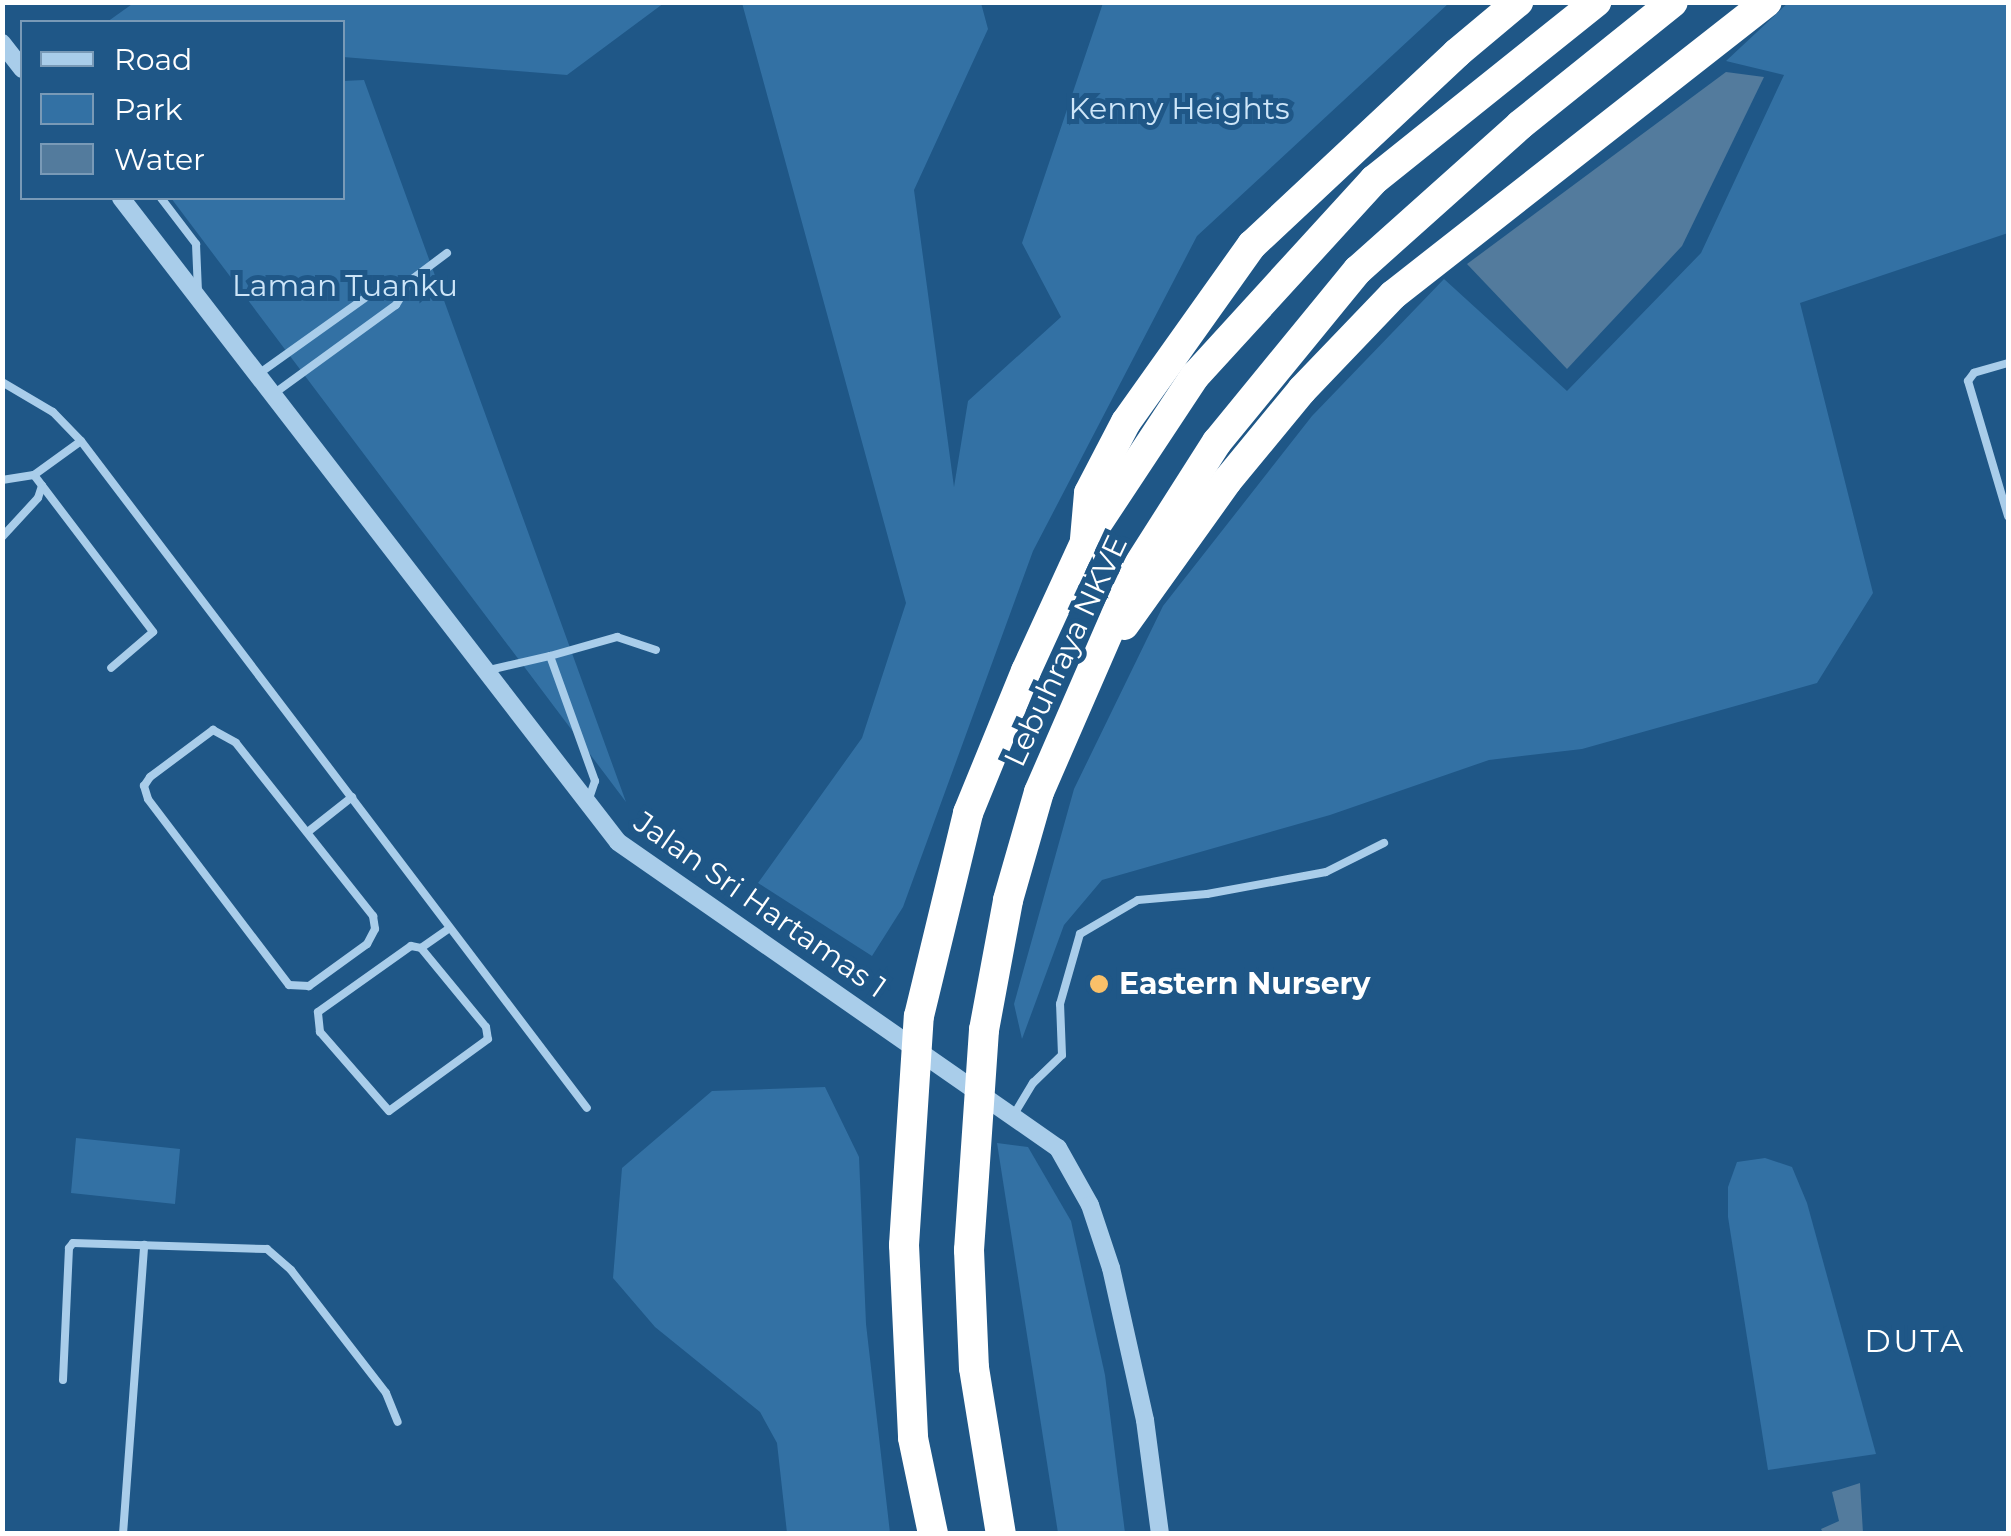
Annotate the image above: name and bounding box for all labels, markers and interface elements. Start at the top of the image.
legend [20,20,345,200]
text: Road [114,41,192,78]
text: Park [114,91,183,128]
park label: Kenny Heights [1068,91,1290,127]
text: Water [114,141,205,178]
park label: Laman Tuanku [232,268,458,304]
street label: Lebuhraya NKVE [997,530,1135,772]
street label: Jalan Sri Hartamas 1 [627,804,893,1006]
place label: Eastern Nursery [1119,966,1370,1002]
marker: Eastern Nursery [1088,973,1110,995]
district label: DUTA [1864,1322,1966,1360]

